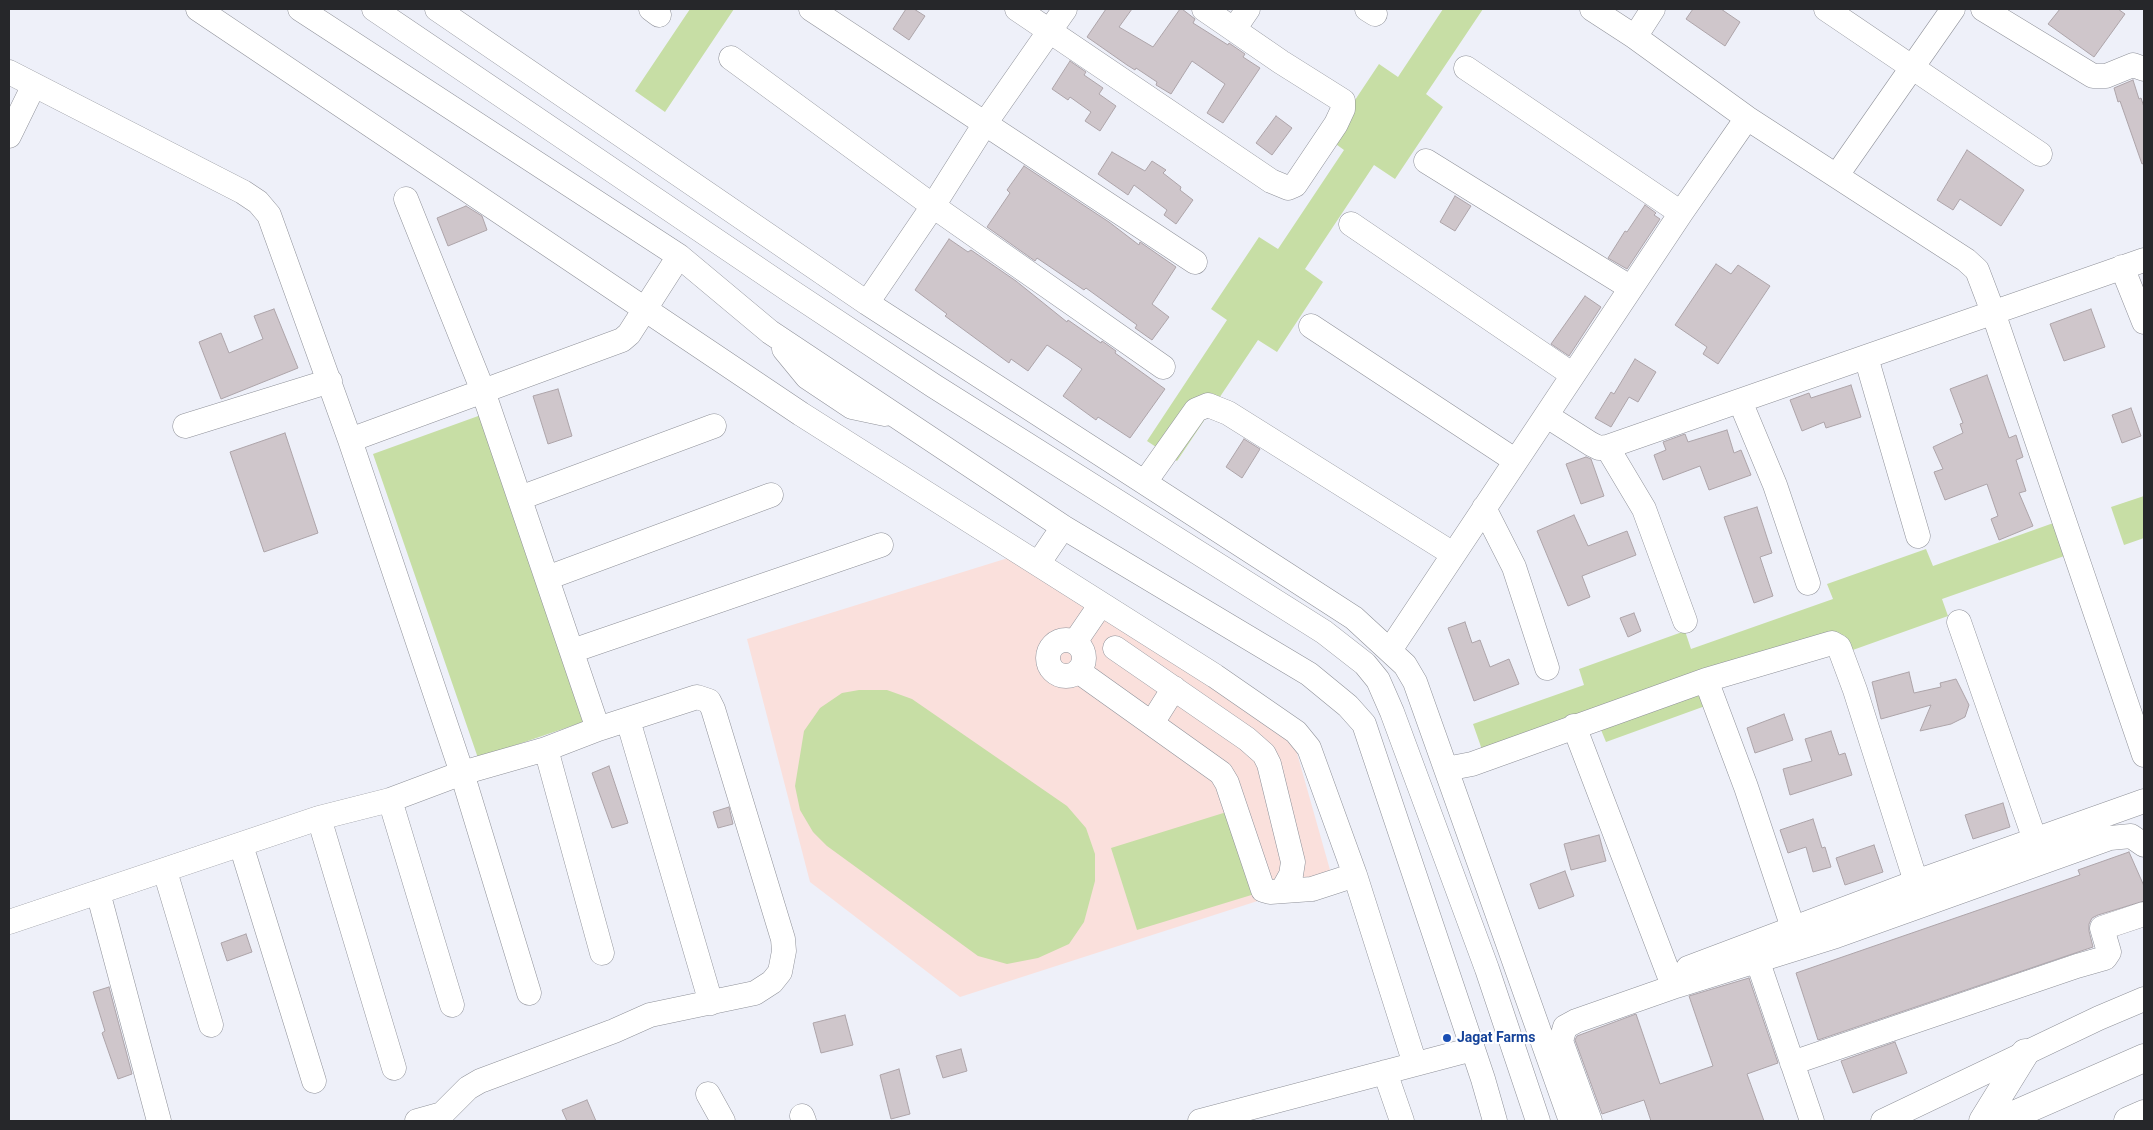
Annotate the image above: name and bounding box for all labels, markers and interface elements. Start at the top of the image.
place label: Jagat Farms [1457,1030,1535,1046]
marker: Jagat Farms [1441,1032,1453,1044]

